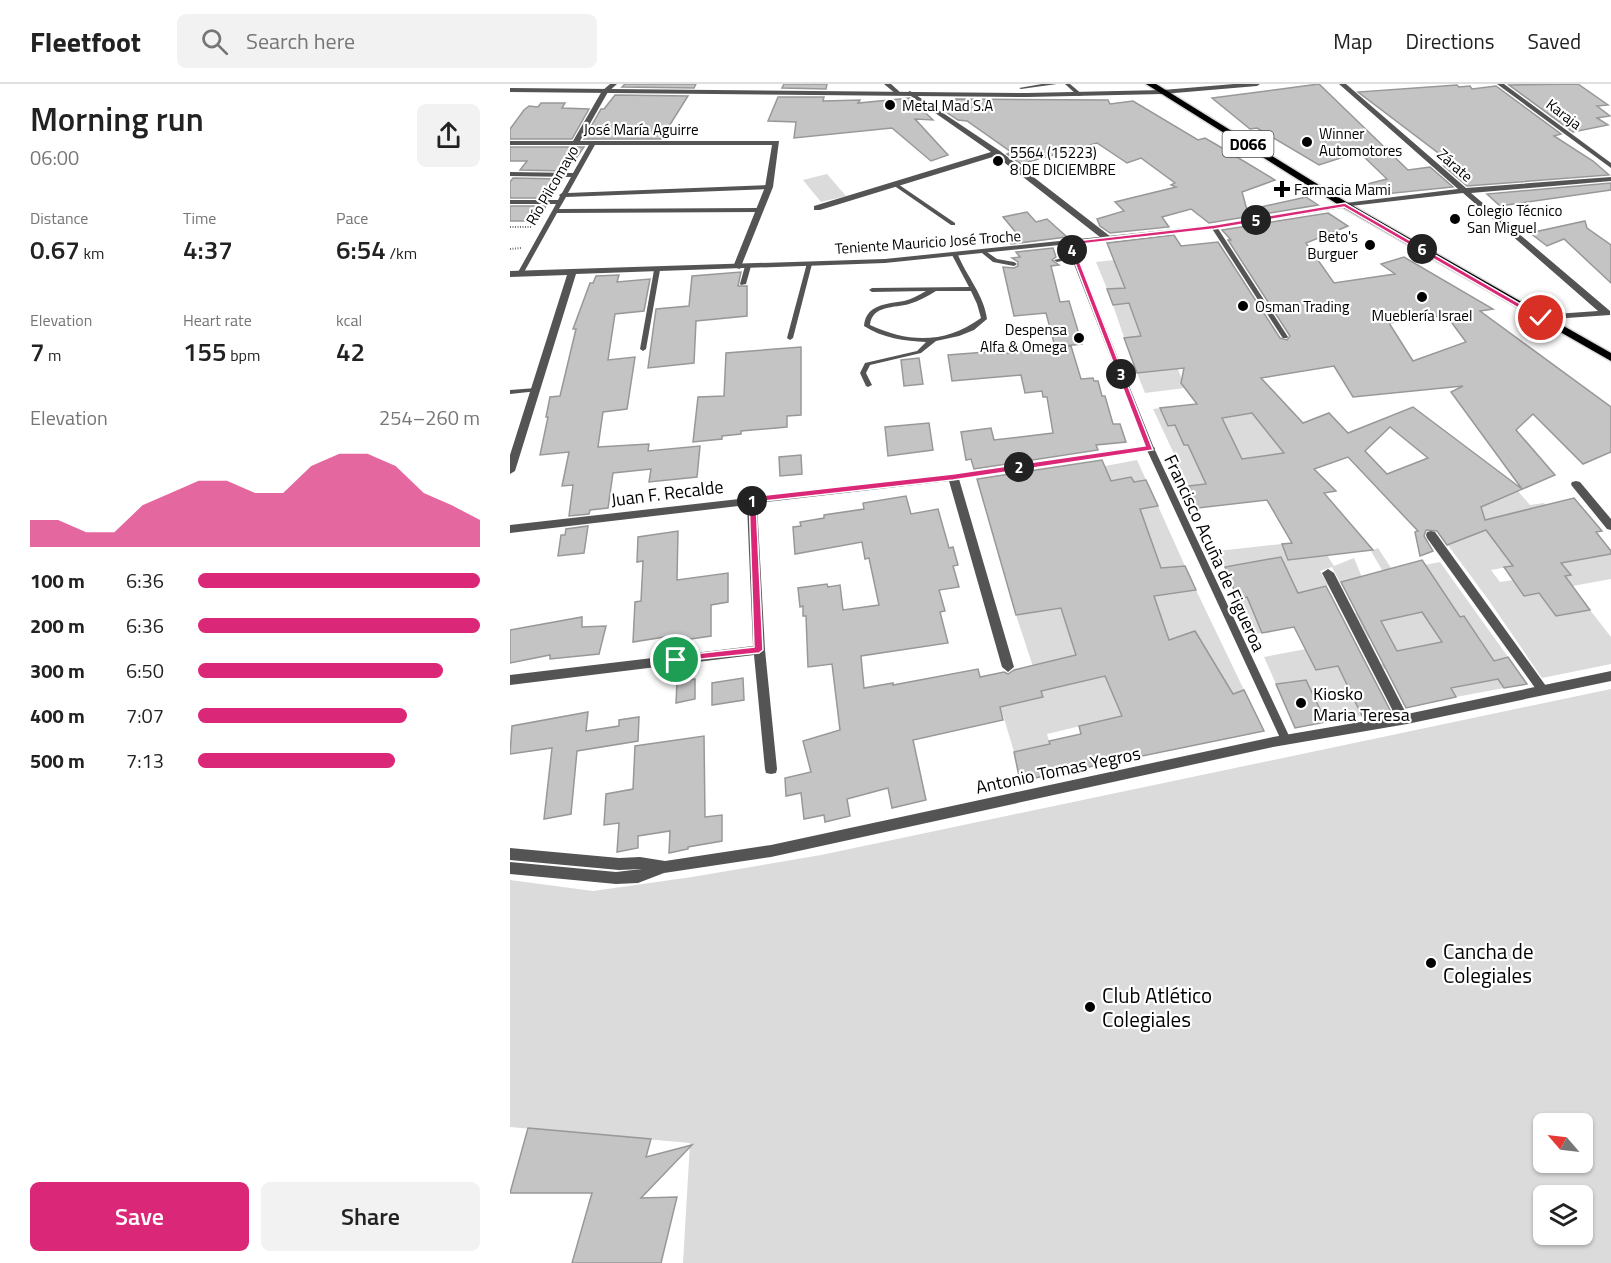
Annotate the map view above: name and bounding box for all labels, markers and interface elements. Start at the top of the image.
search box [177,14,597,68]
text: Fleetfoot [30,20,141,63]
text: Search here [246,24,355,58]
icon: search [198,25,231,58]
text: Map [1333,25,1373,57]
text: Directions [1406,25,1495,57]
text: Saved [1528,25,1581,57]
street label: Karaja [1541,93,1587,135]
text: Morning run [30,94,204,144]
place label: Metal Mad S.A [902,94,993,117]
marker: Metal Mad S.A [883,98,897,112]
button: share [417,104,480,167]
street label: José María Aguirre [583,118,699,141]
place label: Winner Automotores [1319,122,1402,162]
road number: D066 [1222,131,1274,157]
marker: Winner Automotores [1300,135,1314,149]
street label: Río Pilcomayo [520,141,584,229]
place label: 5564 (15223) 8 DE DICIEMBRE [1010,141,1116,181]
text: 06:00 [30,142,79,173]
street label: Zárate [1432,143,1478,187]
marker: 5564 (15223) 8 DE DICIEMBRE [991,154,1005,168]
place label: Farmacia Mami [1294,178,1391,201]
marker: Farmacia Mami [1275,182,1289,196]
place label: Colegio Técnico San Miguel [1467,199,1563,239]
pin: 5 [1241,205,1271,235]
text: Distance [30,206,88,230]
text: Time [183,206,216,230]
text: Pace [336,206,368,230]
text: 5 [1252,208,1260,232]
marker: Colegio Técnico San Miguel [1448,212,1462,226]
street label: Teniente Mauricio José Troche [834,224,1022,260]
place label: Beto's Burguer [1307,225,1358,265]
text: 0.67 [30,230,80,269]
text: 4:37 [183,230,233,269]
text: 6:54 [336,230,386,269]
pin: 6 [1407,234,1437,264]
pin: 4 [1057,235,1087,265]
text: 6 [1418,237,1426,261]
text: 4 [1068,238,1076,262]
marker: Beto's Burguer [1363,238,1377,252]
text: km [80,241,104,265]
text: /km [386,241,417,265]
marker: Mueblería Israel [1415,290,1429,304]
pin [1515,292,1566,343]
place label: Osman Trading [1255,295,1350,318]
marker: Osman Trading [1236,299,1250,313]
icon: check [1524,301,1557,334]
place label: Mueblería Israel [1372,304,1472,327]
text: Elevation [30,308,92,332]
text: Heart rate [183,308,252,332]
text: kcal [336,308,362,332]
place label: Despensa Alfa & Omega [980,318,1067,358]
marker: Despensa Alfa & Omega [1072,331,1086,345]
text: 7 [30,332,45,371]
text: 155 [183,332,227,371]
text: 42 [336,332,365,371]
text: m [45,343,61,367]
text: bpm [227,343,260,367]
pin: 3 [1106,359,1136,389]
text: 3 [1117,362,1125,386]
text: Elevation [30,402,108,433]
text: 254–260 m [379,402,480,433]
street label: Francisco Acuña de Figueroa [1157,450,1273,656]
pin: 2 [1004,452,1034,482]
text: 2 [1015,455,1023,479]
street label: Juan F. Recalde [609,473,725,513]
pin: 1 [737,486,767,516]
text: 1 [748,489,756,513]
text: 100 m [30,565,85,596]
text: 6:36 [126,565,164,596]
text: 200 m [30,610,85,641]
text: 6:36 [126,610,164,641]
pin [650,634,701,685]
icon: arrive [659,643,692,676]
text: 300 m [30,655,85,686]
text: 6:50 [126,655,164,686]
place label: Kiosko Maria Teresa [1313,680,1410,728]
marker: Kiosko Maria Teresa [1294,696,1308,710]
text: 400 m [30,700,85,731]
text: 7:07 [126,700,164,731]
street label: Antonio Tomas Yegros [973,739,1143,801]
text: 500 m [30,745,85,776]
text: 7:13 [126,745,164,776]
place label: Cancha de Colegiales [1443,935,1534,991]
marker: Cancha de Colegiales [1424,956,1438,970]
place label: Club Atlético Colegiales [1102,979,1212,1035]
marker: Club Atlético Colegiales [1083,1000,1097,1014]
north arrow [1533,1113,1593,1173]
map controls [1533,1113,1593,1245]
button: Save [30,1182,249,1251]
button: Share [261,1182,480,1251]
button: layers [1533,1185,1593,1245]

